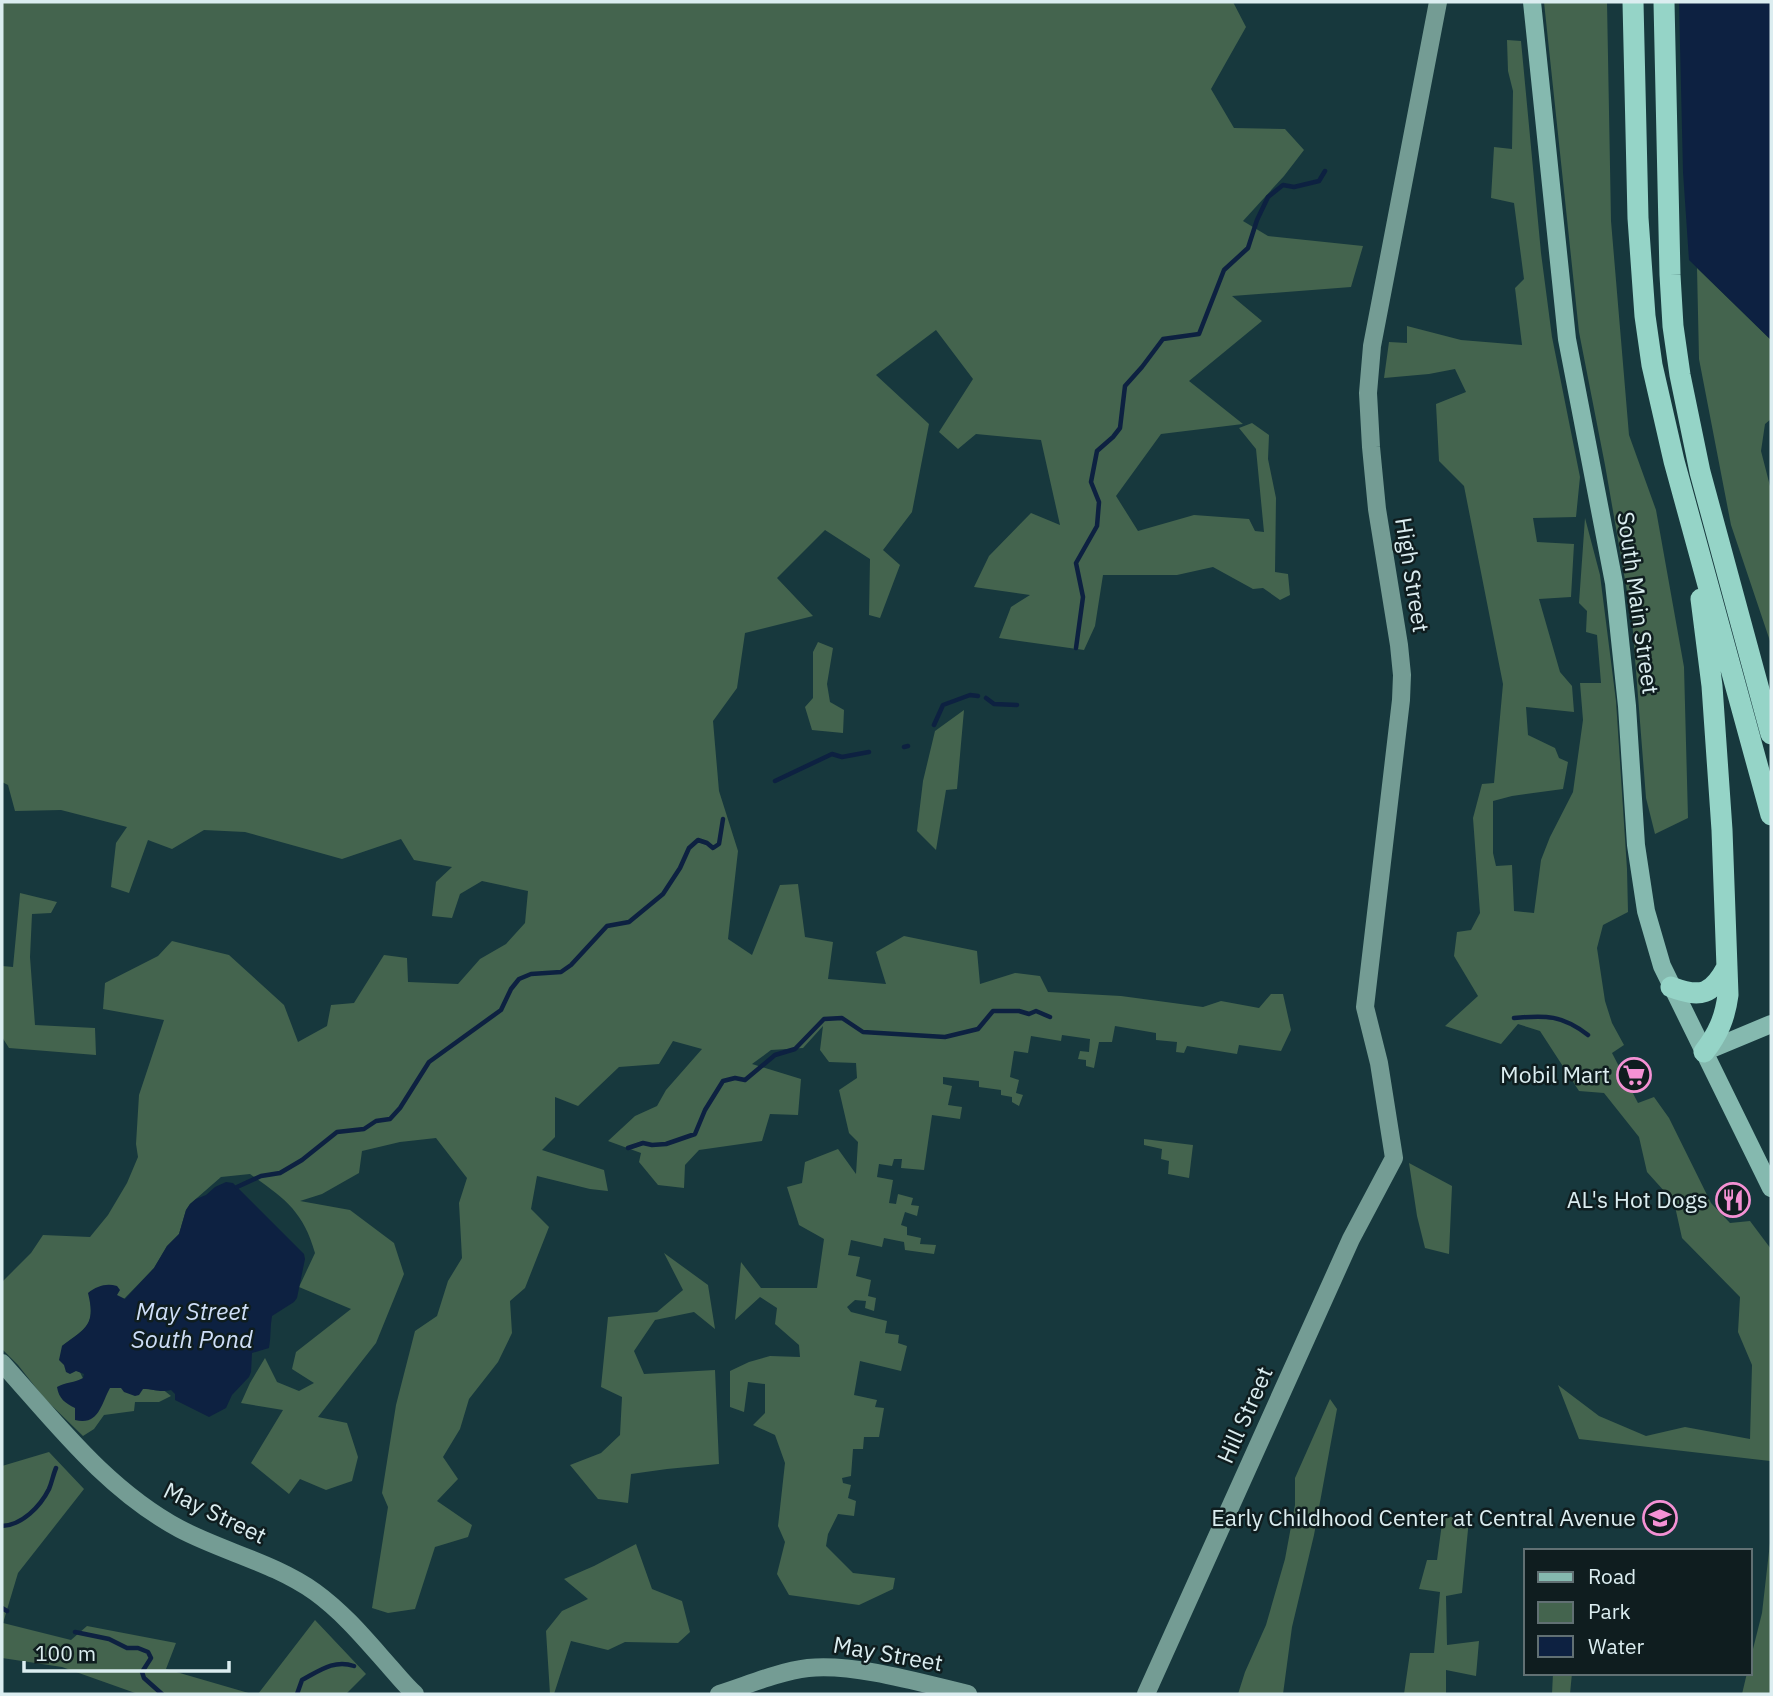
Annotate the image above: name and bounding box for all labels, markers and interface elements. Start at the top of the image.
street label: South Main Street [1611,510,1667,696]
street label: High Street [1389,515,1437,634]
supermarket icon: Mobil Mart [1615,1056,1653,1094]
place label: Mobil Mart [1500,1059,1610,1089]
restaurant icon: AL's Hot Dogs [1714,1181,1752,1219]
place label: AL's Hot Dogs [1567,1184,1708,1214]
water label: May Street South Pond [131,1295,253,1355]
street label: Hill Street [1209,1361,1279,1468]
street label: May Street [159,1474,272,1550]
school or university icon: Early Childhood Center at Central Avenue [1641,1499,1679,1537]
place label: Early Childhood Center at Central Avenue [1211,1502,1636,1532]
legend [1524,1549,1752,1675]
text: Road [1588,1562,1636,1590]
text: Park [1588,1597,1631,1625]
street label: May Street [831,1629,945,1677]
scale bar [24,1630,229,1674]
text: Water [1588,1632,1645,1660]
text: 100 m [35,1639,96,1667]

